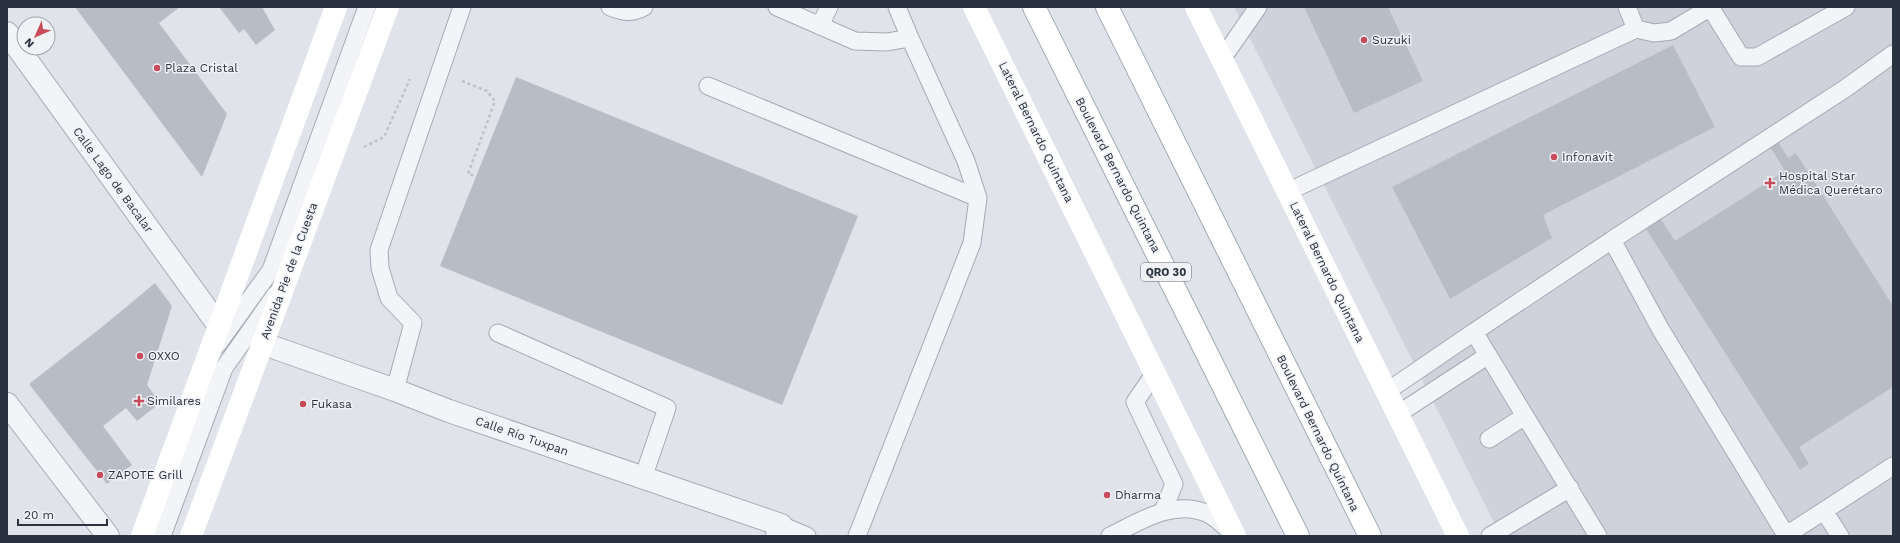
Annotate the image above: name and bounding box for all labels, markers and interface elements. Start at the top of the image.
north arrow [16,16,56,56]
place label: Suzuki [1372,33,1411,47]
text: N [22,35,37,50]
marker: Suzuki [1359,35,1369,45]
street label: Lateral Bernardo Quintana [996,59,1076,205]
place label: Plaza Cristal [165,61,238,75]
marker: Plaza Cristal [152,63,162,73]
street label: Boulevard Bernardo Quintana [1073,95,1163,255]
street label: Calle Lago de Bacalar [70,124,156,236]
place label: Infonavit [1562,150,1613,164]
marker: Infonavit [1549,152,1559,162]
place label: Hospital Star Médica Querétaro [1779,169,1883,197]
marker: Hospital Star Médica Querétaro [1764,177,1776,189]
street label: Lateral Bernardo Quintana [1287,199,1367,345]
street label: Avenida Pie de la Cuesta [258,201,320,341]
road number: QRO 30 [1141,263,1191,281]
place label: OXXO [148,349,180,363]
marker: OXXO [135,351,145,361]
street label: Boulevard Bernardo Quintana [1274,352,1362,514]
place label: Similares [147,394,201,408]
marker: Similares [134,396,144,406]
place label: Fukasa [311,397,352,411]
marker: Fukasa [298,399,308,409]
street label: Calle Río Tuxpan [474,414,570,458]
place label: ZAPOTE Grill [108,468,183,482]
marker: ZAPOTE Grill [95,470,105,480]
place label: Dharma [1115,488,1161,502]
marker: Dharma [1102,490,1112,500]
scale bar [18,501,107,527]
text: 20 m [24,508,54,522]

